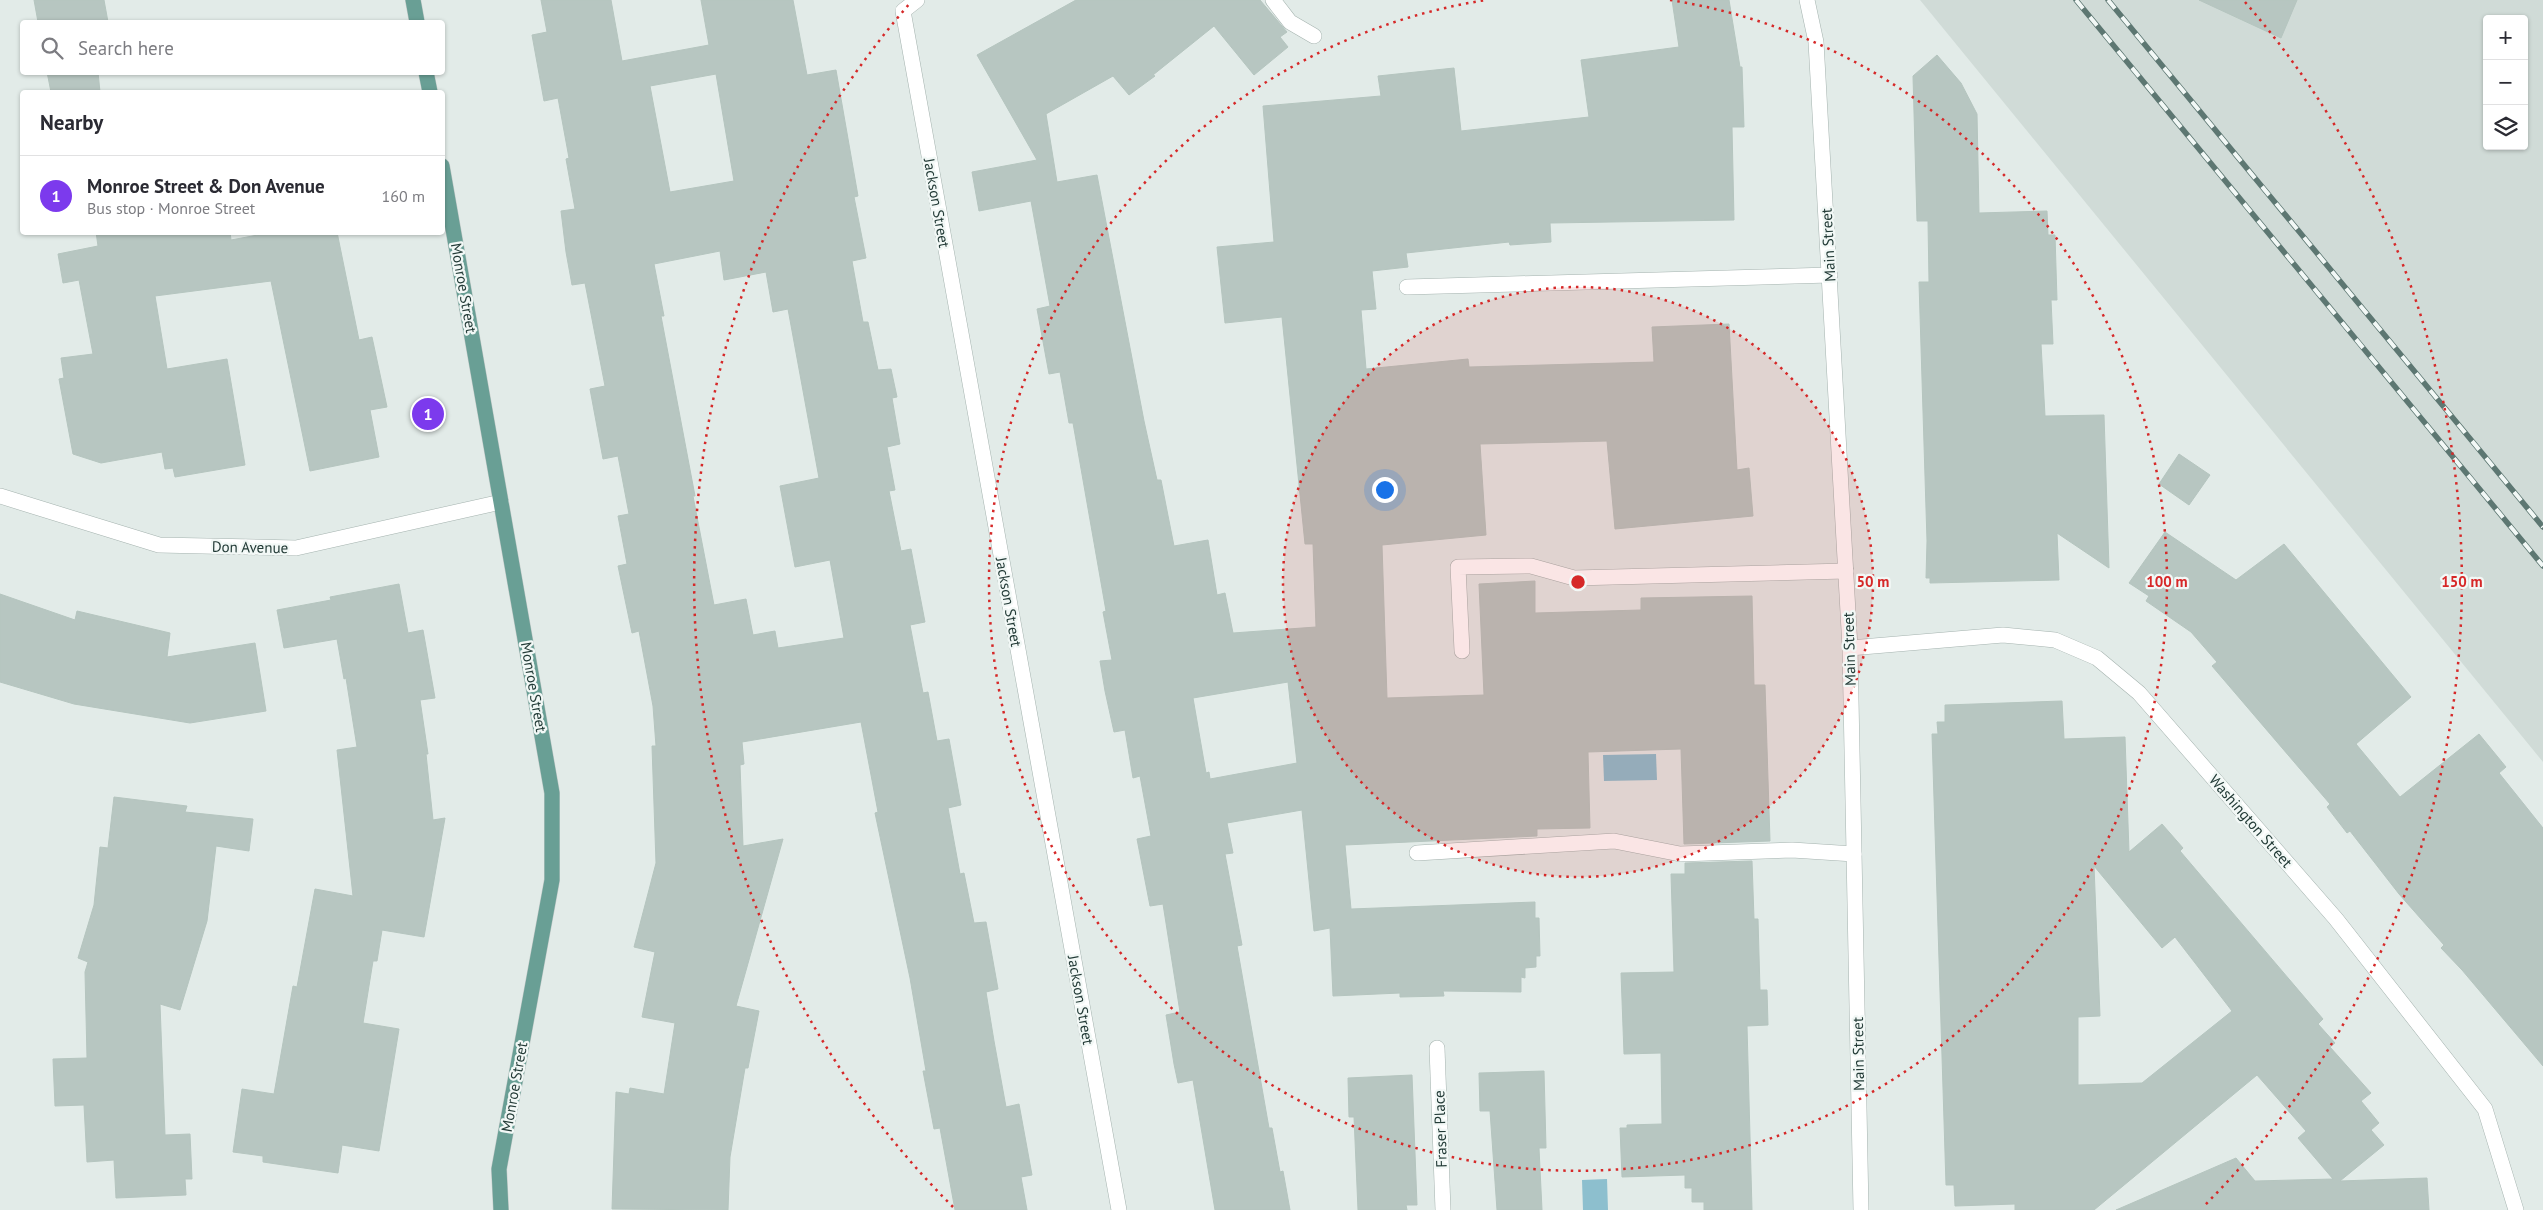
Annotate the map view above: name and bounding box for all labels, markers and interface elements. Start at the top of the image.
map controls [2483,15,2528,150]
button: + [2483,15,2528,60]
search box [20,20,445,75]
icon: search [38,34,66,62]
text: Search here [78,36,174,60]
button: − [2483,60,2528,105]
button: layers [2483,105,2528,150]
text: Nearby [40,109,103,136]
street label: Jackson Street [920,156,954,249]
text: Monroe Street & Don Avenue [87,174,325,198]
text: 1 [51,186,61,206]
text: 160 m [382,186,425,206]
text: Bus stop · Monroe Street [87,198,255,218]
street label: Main Street [1817,208,1839,282]
street label: Monroe Street [447,241,481,335]
pin: 1 [412,395,444,433]
your location [1372,477,1398,503]
street label: Don Avenue [212,537,288,557]
street label: Jackson Street [992,555,1026,648]
text: 50 m [1857,572,1889,591]
text: 100 m [2146,572,2188,591]
text: 150 m [2441,572,2483,591]
centre of rings [1569,573,1587,591]
street label: Main Street [1838,612,1860,686]
street label: Monroe Street [517,640,551,734]
street label: Washington Street [2205,770,2297,872]
street label: Jackson Street [1064,953,1098,1046]
street label: Main Street [1848,1017,1868,1091]
street label: Monroe Street [497,1040,531,1134]
street label: Fraser Place [1429,1090,1451,1168]

